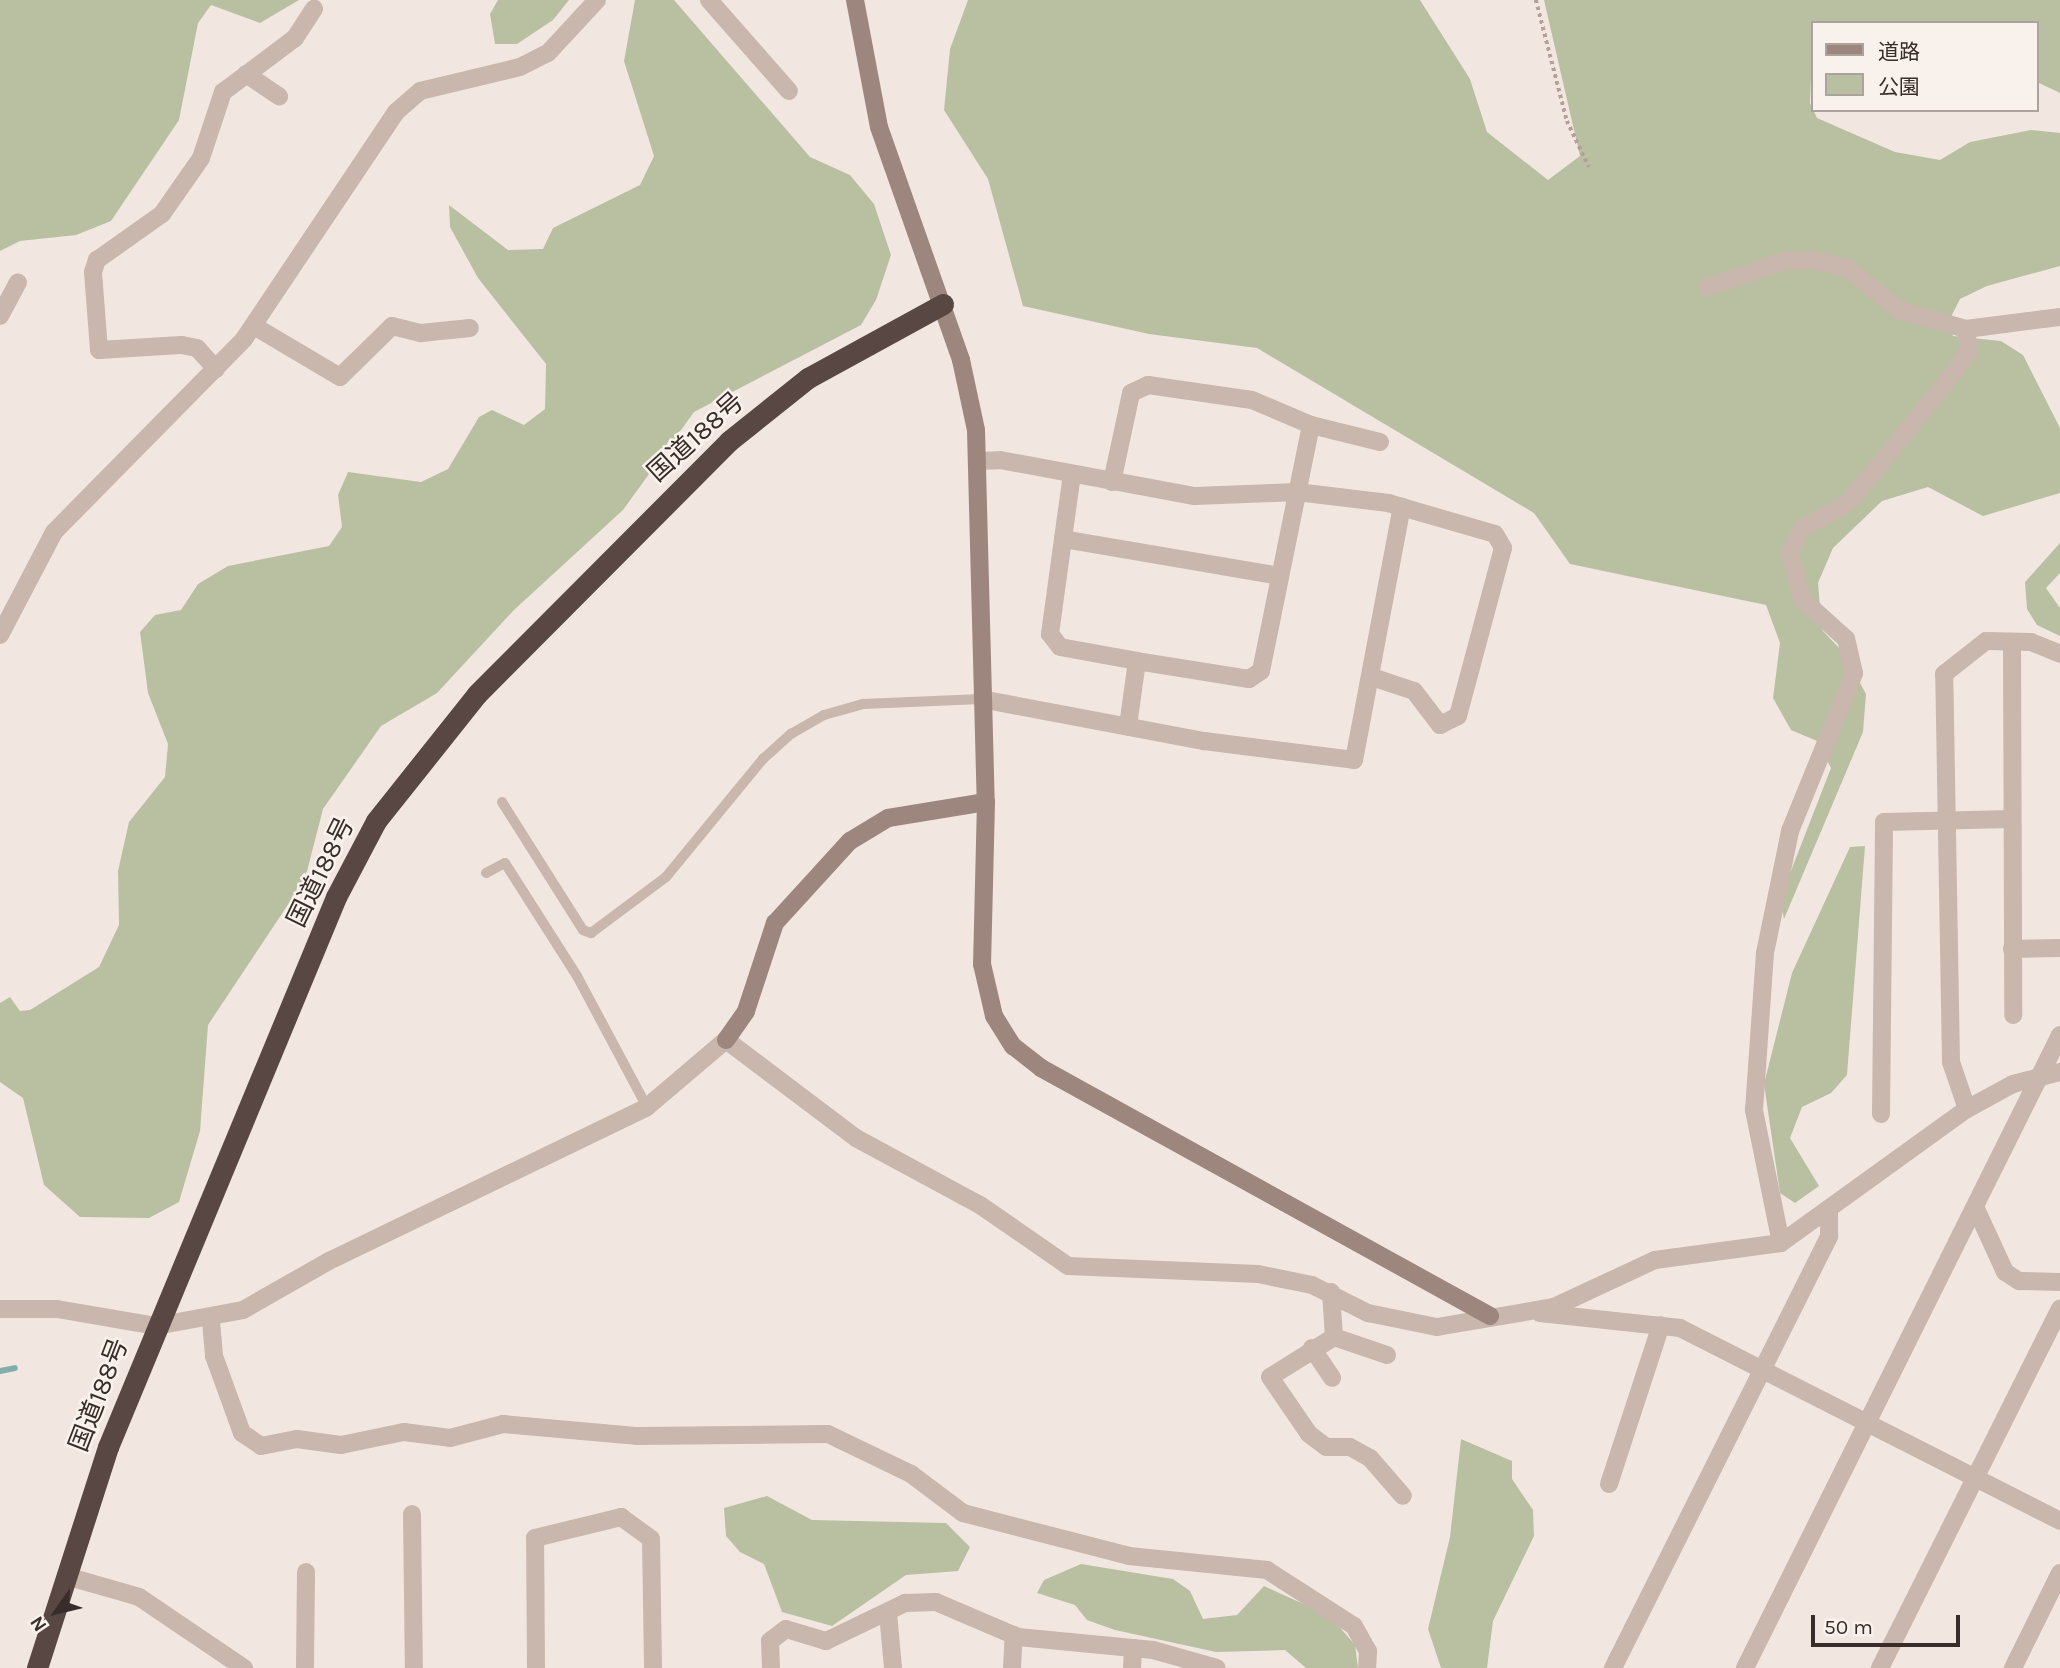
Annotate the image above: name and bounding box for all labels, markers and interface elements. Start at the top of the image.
legend [1812,21,2039,112]
text: 道路 [1878,40,1920,64]
text: 公園 [1878,75,1920,99]
street label: 国道188号 [642,386,750,488]
street label: 国道188号 [281,812,361,932]
street label: 国道188号 [63,1334,135,1456]
north arrow [21,1577,91,1647]
scale bar [1815,1602,1964,1646]
text: N [26,1612,52,1636]
text: 50 m [1824,1615,1873,1639]

